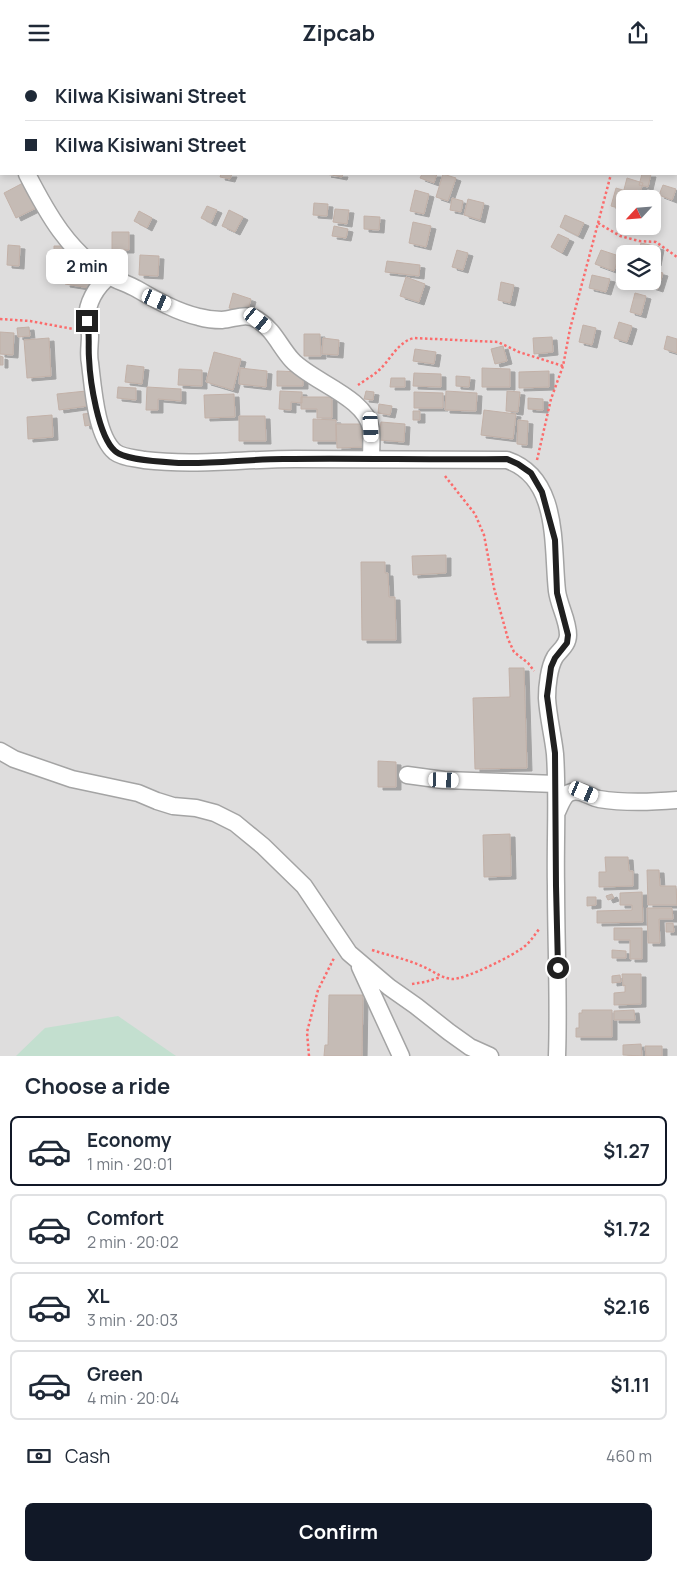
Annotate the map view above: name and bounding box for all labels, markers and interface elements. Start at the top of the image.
text: Zipcab [302,18,375,48]
icon: menu [25,19,53,47]
icon: share [624,19,652,47]
text: Kilwa Kisiwani Street [55,83,246,109]
text: Kilwa Kisiwani Street [55,132,246,158]
north arrow [616,190,661,235]
map controls [616,190,661,290]
button: layers [616,245,661,290]
callout: 2 min [46,249,128,283]
text: 2 min [66,255,108,277]
car [140,287,173,313]
car [241,305,274,335]
route end [76,310,98,332]
car [362,412,379,442]
car [428,772,459,788]
car [567,779,600,805]
route start [547,957,569,979]
text: Choose a ride [25,1071,170,1101]
text: Economy [87,1127,171,1153]
icon: car [27,1129,72,1174]
text: $1.27 [603,1138,650,1164]
text: 1 min · 20:01 [87,1153,173,1175]
text: Comfort [87,1205,164,1231]
icon: car [27,1207,72,1252]
text: $1.72 [603,1216,650,1242]
text: 2 min · 20:02 [87,1231,179,1253]
text: XL [87,1283,110,1309]
icon: car [27,1285,72,1330]
text: $2.16 [603,1294,650,1320]
text: 3 min · 20:03 [87,1309,178,1331]
text: Green [87,1361,143,1387]
icon: car [27,1363,72,1408]
text: $1.11 [610,1372,650,1398]
text: 4 min · 20:04 [87,1387,179,1409]
icon: cash [25,1442,53,1470]
text: Cash [65,1443,110,1469]
text: 460 m [606,1445,652,1467]
button: Confirm [25,1503,652,1561]

